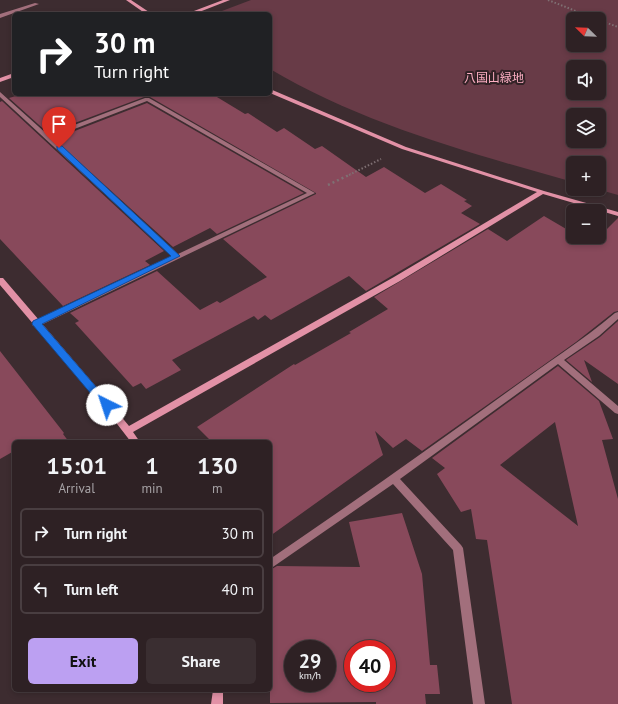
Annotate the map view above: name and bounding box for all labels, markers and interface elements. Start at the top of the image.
north arrow [566,12,606,52]
map controls [566,12,606,244]
text: 30 m [94,24,155,61]
icon: right [28,28,80,80]
text: Turn right [94,60,169,83]
button: sound [566,60,606,100]
park label: 八国山緑地 [464,70,524,85]
pin [42,107,76,148]
button: layers [566,108,606,148]
icon: arrive [48,113,70,135]
button: + [566,156,606,196]
button: − [566,204,606,244]
position arrow [86,384,128,426]
text: 15:01 [46,450,107,481]
text: 1 [145,450,159,481]
text: 130 [197,450,238,481]
text: Arrival [59,480,95,497]
text: min [141,480,163,497]
text: m [212,480,223,497]
icon: right [30,522,52,544]
text: Turn right [64,524,127,543]
text: 30 m [221,524,254,543]
icon: left [30,578,52,600]
text: Turn left [64,580,118,599]
text: 40 m [221,580,254,599]
button: Exit [28,638,138,684]
button: Share [146,638,256,684]
speed limit sign: 40 [344,640,396,692]
text: 29 [299,648,321,674]
text: km/h [299,669,321,682]

